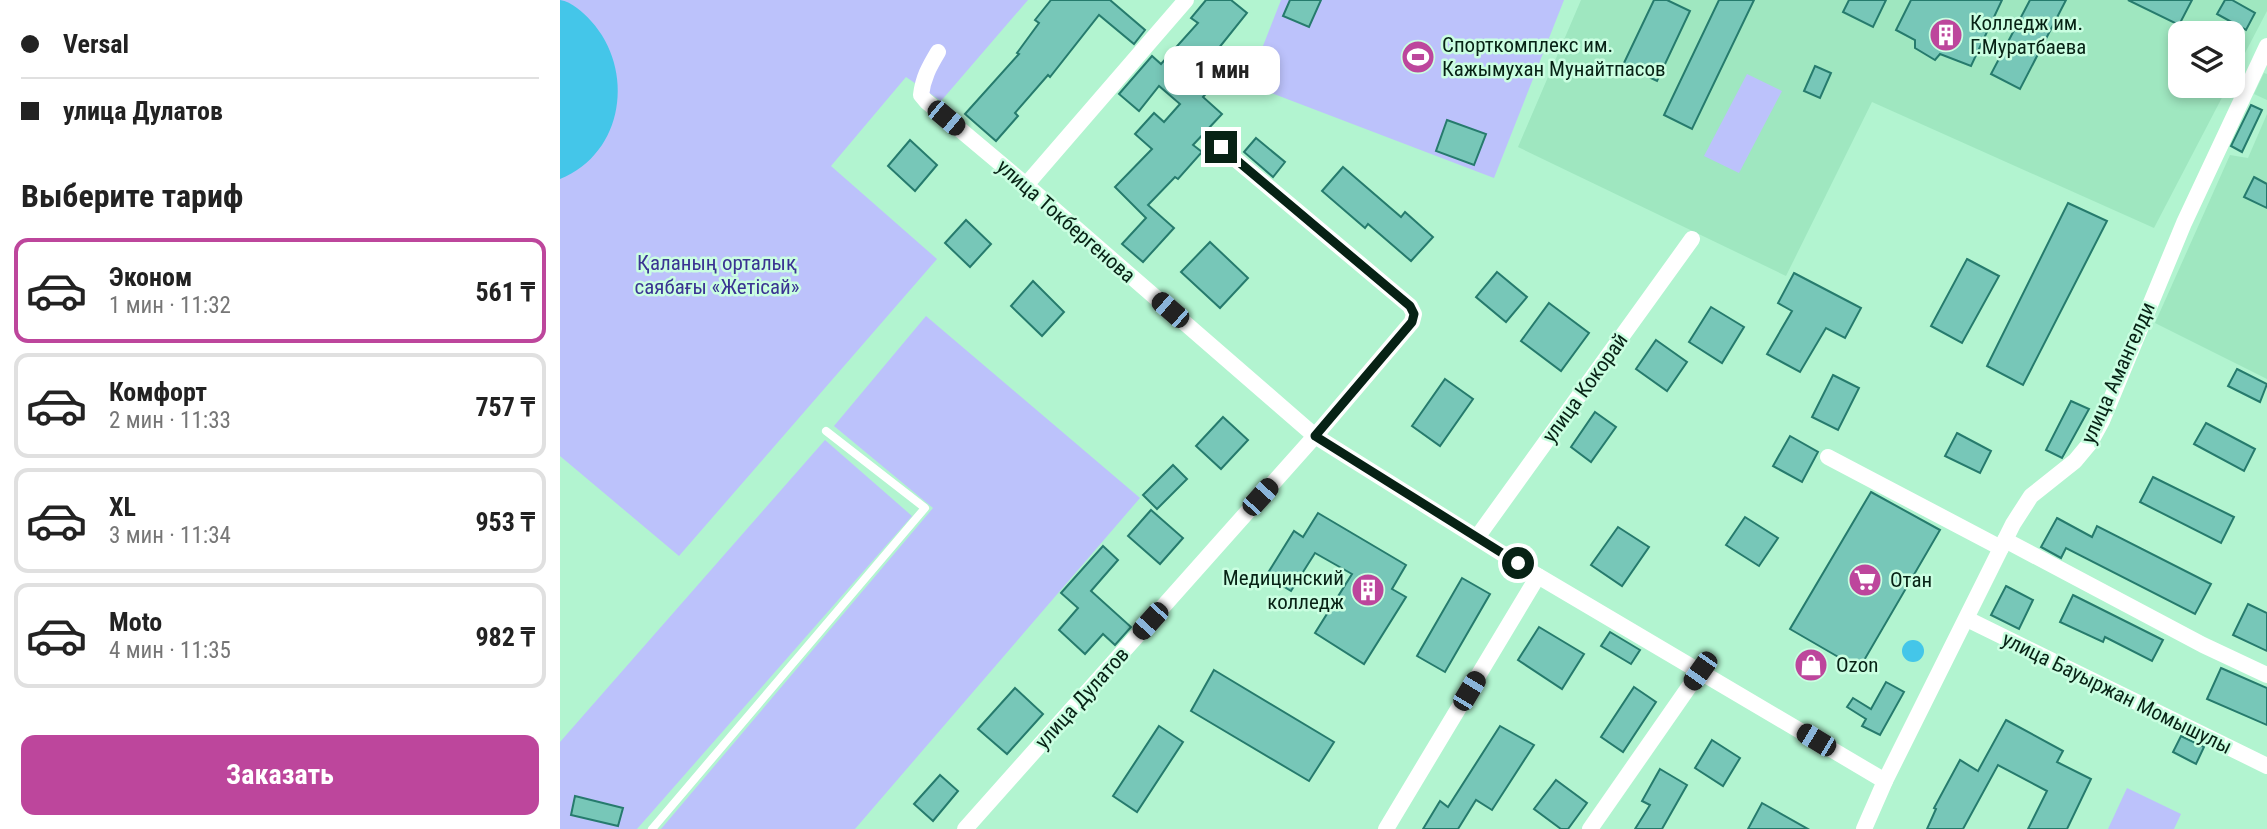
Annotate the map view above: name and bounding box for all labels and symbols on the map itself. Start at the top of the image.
place label: Колледж им. Г.Муратбаева [1970,11,2086,59]
building icon: Колледж им. Г.Муратбаева [1927,16,1965,54]
place label: Спорткомплекс им. Кажымухан Мунайтпасов [1442,33,1666,81]
sports icon: Спорткомплекс им. Кажымухан Мунайтпасов [1399,38,1437,76]
callout: 1 мин [1163,46,1279,94]
car [924,96,969,140]
route end [1205,131,1237,163]
street label: улица Токбергенова [992,154,1140,288]
park label: Қаланың орталық саябағы «Жетісай» [635,251,800,299]
car [1148,288,1193,332]
street label: улица Амангелди [2076,299,2160,447]
street label: улица Кокорай [1537,329,1633,447]
car [1239,474,1282,520]
route start [1502,547,1534,579]
supermarket icon: Отан [1846,561,1884,599]
place label: Медицинский колледж [1223,566,1344,614]
place label: Отан [1890,568,1932,592]
building icon: Медицинский колледж [1349,571,1387,609]
car [1129,598,1172,644]
street label: улица Бауыржан Момышулы [1998,627,2236,759]
street label: улица Дулатов [1030,642,1134,754]
shop icon: Ozon [1792,646,1830,684]
car [1680,648,1721,694]
place label: Ozon [1836,653,1878,677]
car [1450,668,1489,714]
car [1793,720,1840,760]

